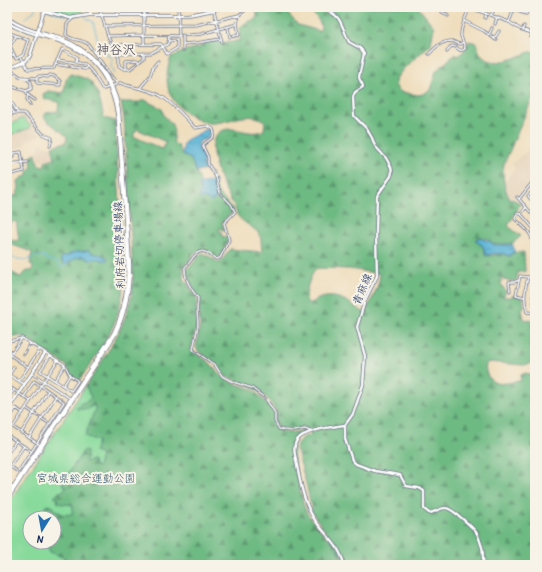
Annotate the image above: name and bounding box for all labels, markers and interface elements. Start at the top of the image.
district label: 神谷沢 [96,40,136,58]
street label: 利府岩切停車場線 [110,201,128,289]
street label: 青麻線 [349,271,375,307]
park label: 宮城県総合運動公園 [37,471,136,485]
north arrow [22,510,62,550]
text: N [36,532,44,547]

